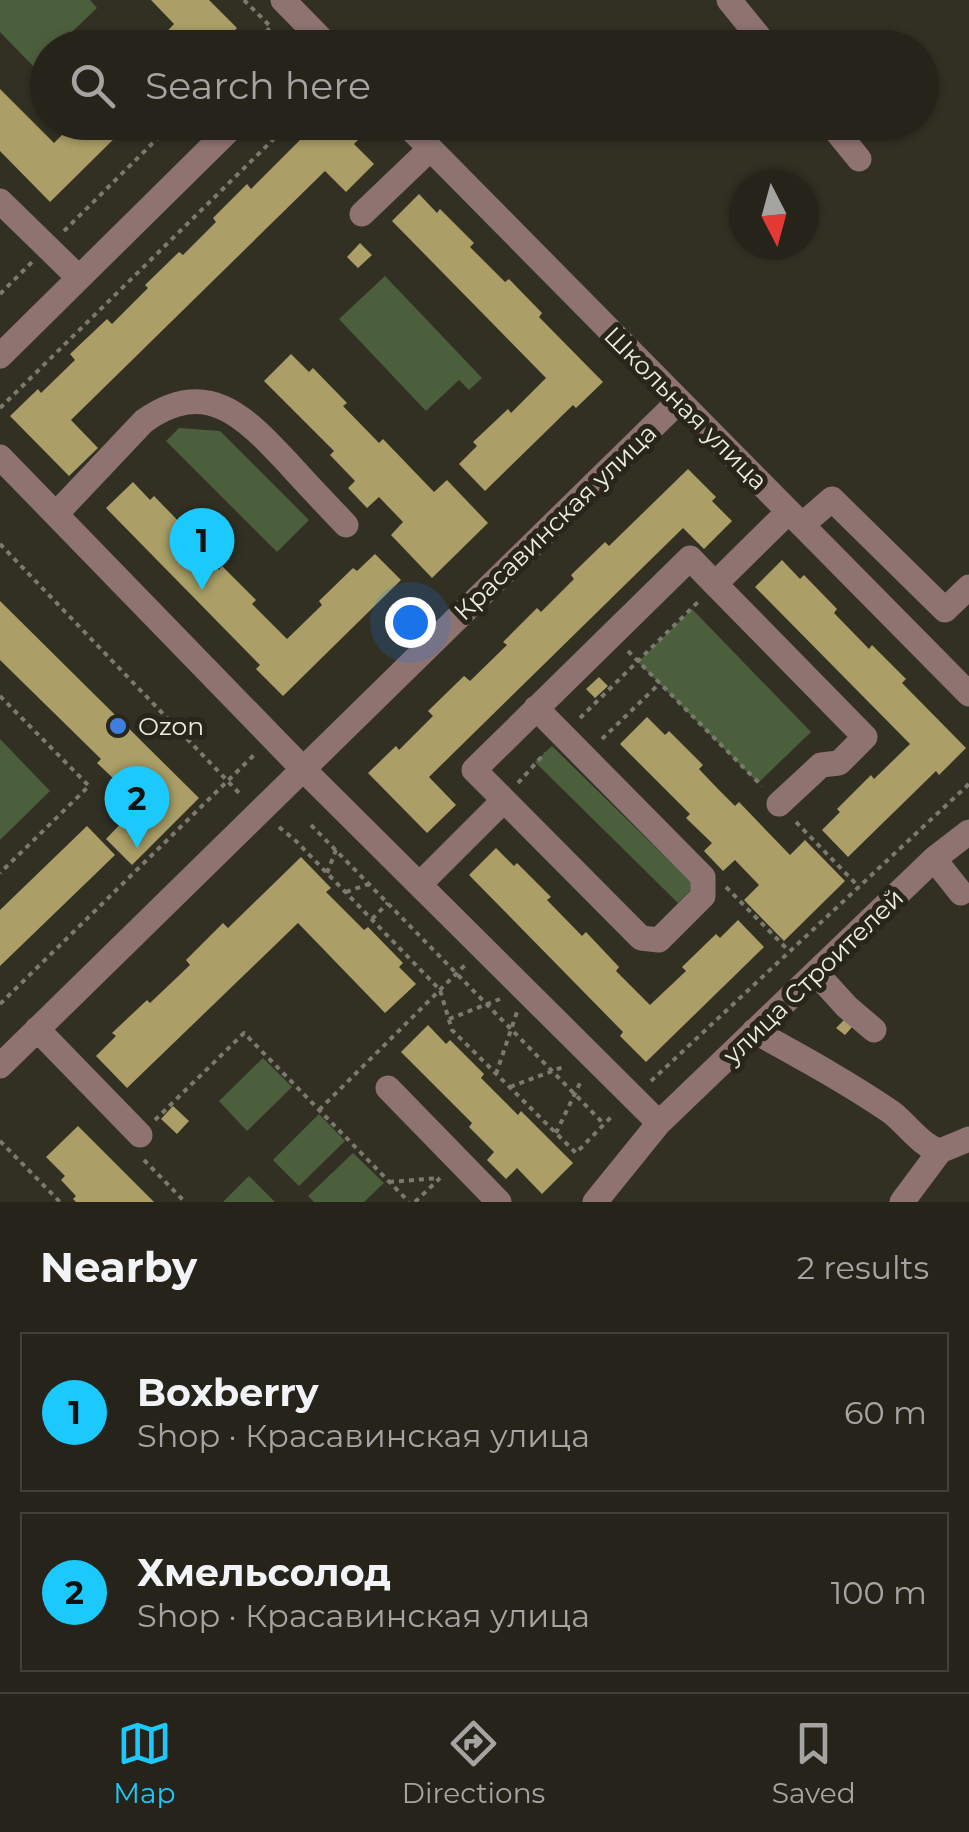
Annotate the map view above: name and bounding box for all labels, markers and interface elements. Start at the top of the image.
search box [30,30,939,140]
icon: search [65,58,120,113]
text: Search here [145,62,371,109]
north arrow [729,170,819,260]
street label: Школьная улица [598,320,774,496]
street label: Красавинская улица [448,418,662,626]
pin: 1 [170,508,234,590]
your location [385,597,436,648]
place label: Ozon [138,711,204,741]
marker: Ozon [107,715,129,737]
pin: 2 [104,766,170,848]
street label: улица Строителей [716,882,909,1071]
text: Nearby [40,1241,197,1293]
text: 2 results [797,1248,929,1287]
text: Boxberry [137,1369,319,1416]
text: 1 [68,1393,81,1432]
text: 60 m [844,1393,927,1432]
text: Shop · Красавинская улица [137,1416,590,1455]
text: Хмельсолод [137,1549,391,1596]
text: 2 [65,1573,84,1612]
text: 100 m [831,1573,927,1612]
text: Shop · Красавинская улица [137,1596,590,1635]
tab: Map [113,1716,175,1810]
tab: Directions [402,1716,545,1810]
tab: Saved [772,1716,856,1810]

